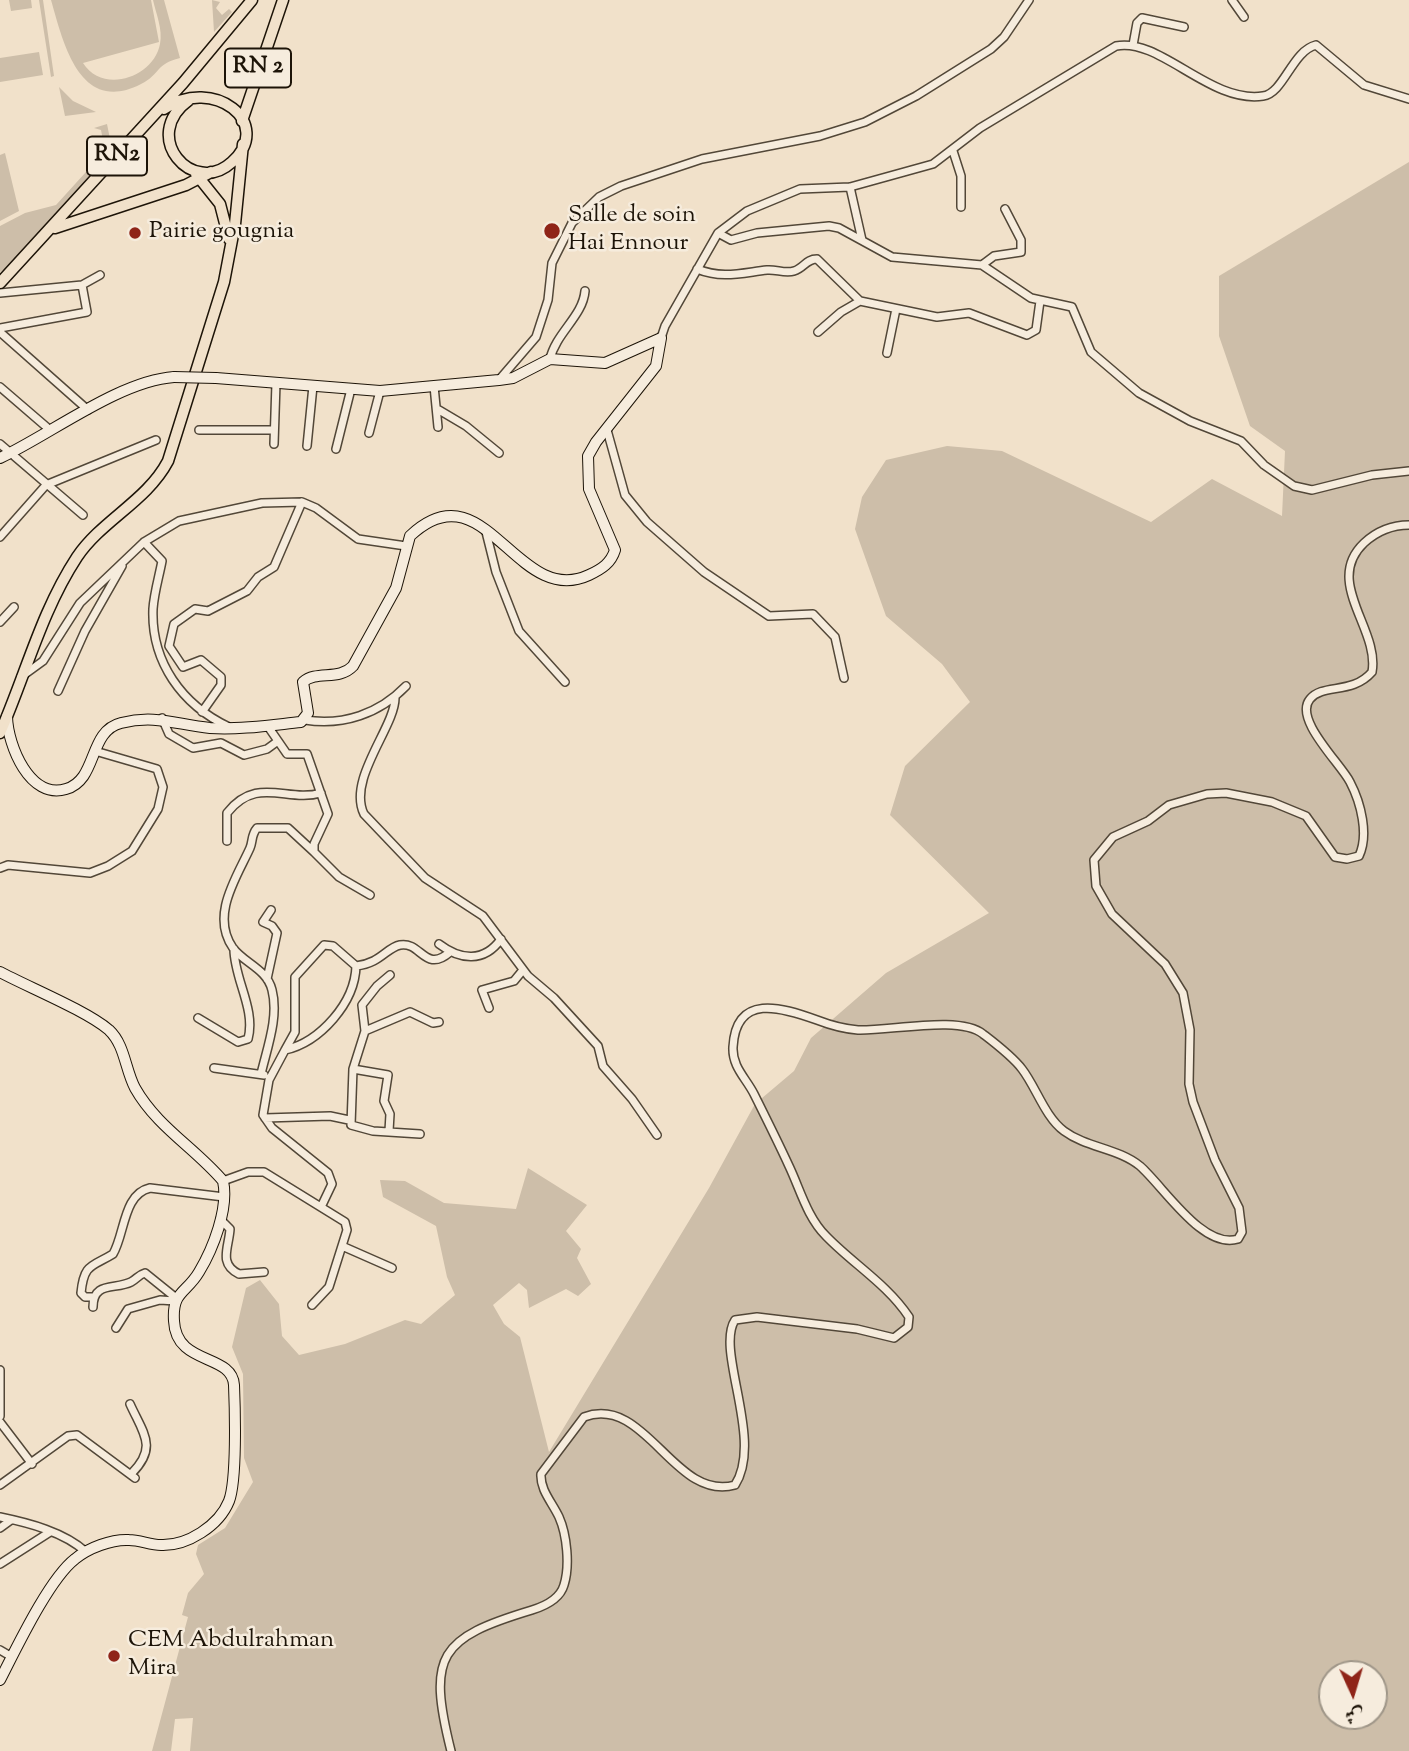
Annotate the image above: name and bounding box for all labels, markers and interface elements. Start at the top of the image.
road number: RN 2 [225,48,291,88]
road number: RN2 [87,136,147,176]
place label: Salle de soin Hai Ennour [568,203,696,259]
place label: Pairie gougnia [149,219,294,247]
marker: Salle de soin Hai Ennour [542,221,562,241]
marker: Pairie gougnia [127,225,143,241]
place label: CEM Abdulrahman Mira [128,1628,334,1684]
marker: CEM Abdulrahman Mira [106,1648,122,1664]
north arrow [1318,1660,1388,1730]
text: ش [1344,1700,1365,1729]

